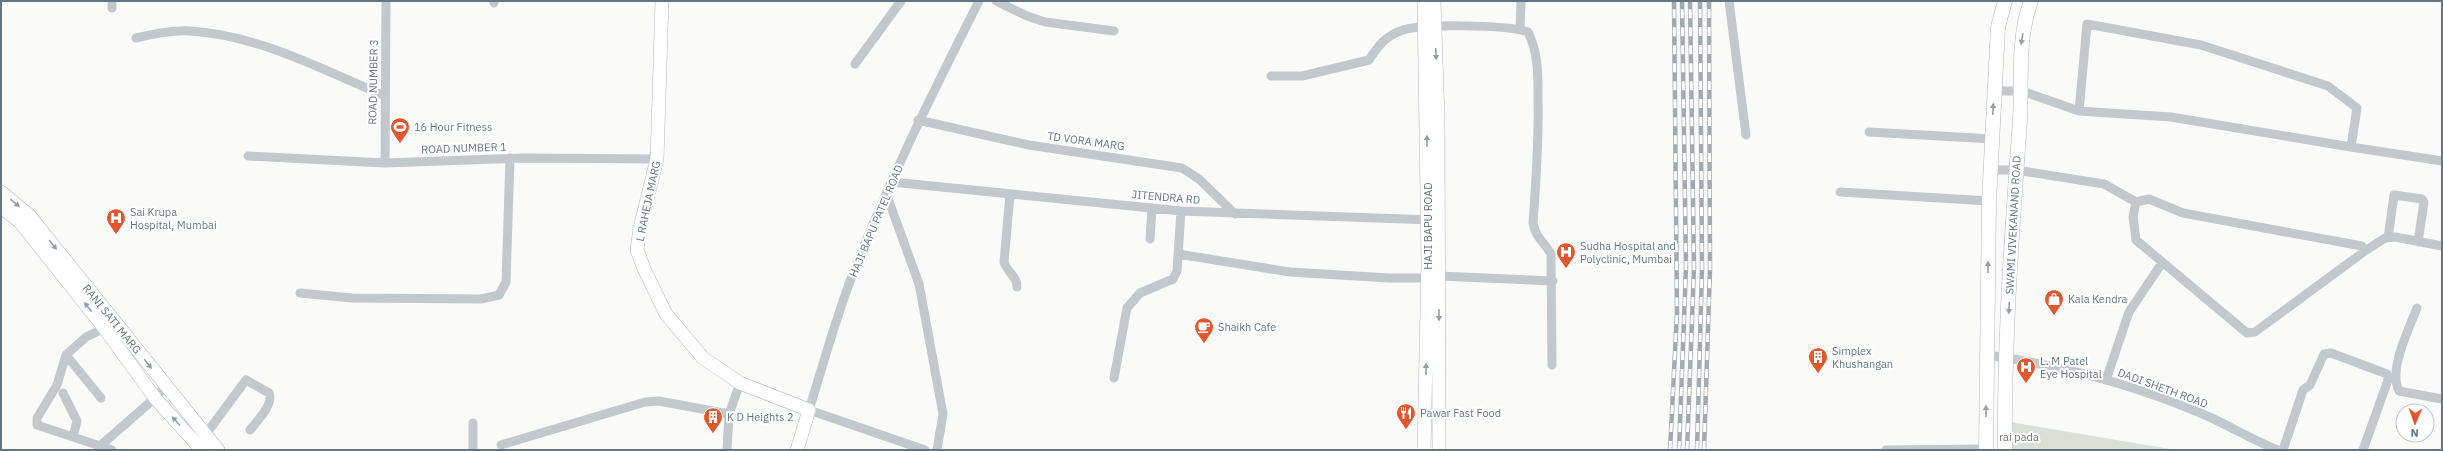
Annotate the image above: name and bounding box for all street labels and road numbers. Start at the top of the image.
street label: ROAD NUMBER 3 [365,39,381,125]
street label: TD VORA MARG [1046,129,1126,153]
street label: ROAD NUMBER 1 [421,139,507,156]
street label: SWAMI VIVEKANAND ROAD [2002,155,2024,295]
street label: L RAHEJA MARG [633,159,663,243]
street label: HAJI BAPU PATEL ROAD [846,163,906,279]
street label: HAJI BAPU ROAD [1421,182,1435,270]
street label: JITENDRA RD [1131,187,1201,207]
street label: RANI SATI MARG [80,281,144,357]
street label: DADI SHETH ROAD [2116,365,2210,411]

